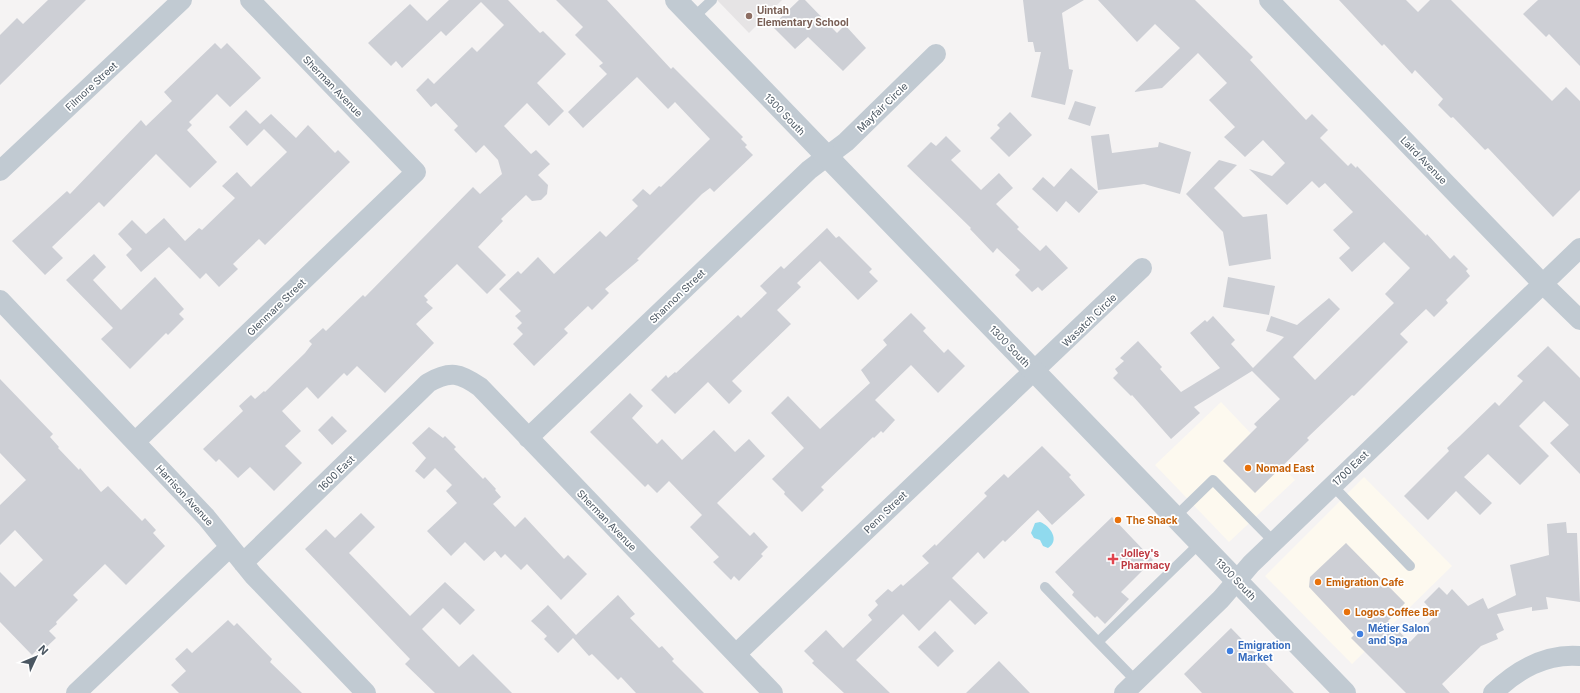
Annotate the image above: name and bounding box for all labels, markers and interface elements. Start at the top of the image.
place label: Uintah Elementary School [757,4,849,29]
marker: Uintah Elementary School [744,11,754,21]
street label: Sherman Avenue [301,53,365,119]
street label: Filmore Street [63,59,120,113]
street label: Mayfair Circle [854,80,910,134]
street label: 1300 South [762,91,808,137]
street label: Laird Avenue [1398,134,1450,186]
street label: Shannon Street [647,266,708,326]
street label: Glenmare Street [244,276,308,338]
street label: Wasatch Circle [1059,291,1119,349]
street label: 1300 South [987,323,1033,369]
street label: 1700 East [1330,447,1371,488]
street label: 1600 East [315,452,357,493]
street label: Harrison Avenue [154,462,216,528]
place label: Nomad East [1256,462,1315,474]
marker: Nomad East [1243,463,1253,473]
street label: Sherman Avenue [575,487,639,553]
street label: Penn Street [861,488,909,535]
place label: The Shack [1126,514,1178,526]
marker: The Shack [1113,515,1123,525]
place label: Jolley's Pharmacy [1121,547,1170,572]
marker: Jolley's Pharmacy [1108,554,1118,564]
street label: 1300 South [1213,556,1259,602]
place label: Emigration Cafe [1326,576,1404,589]
marker: Emigration Cafe [1313,577,1323,587]
place label: Logos Coffee Bar [1355,606,1439,619]
marker: Logos Coffee Bar [1342,607,1352,617]
place label: Métier Salon and Spa [1368,622,1429,646]
marker: Métier Salon and Spa [1355,629,1365,639]
north arrow [16,637,56,677]
place label: Emigration Market [1238,639,1291,663]
text: N [35,642,51,658]
marker: Emigration Market [1225,646,1235,656]

